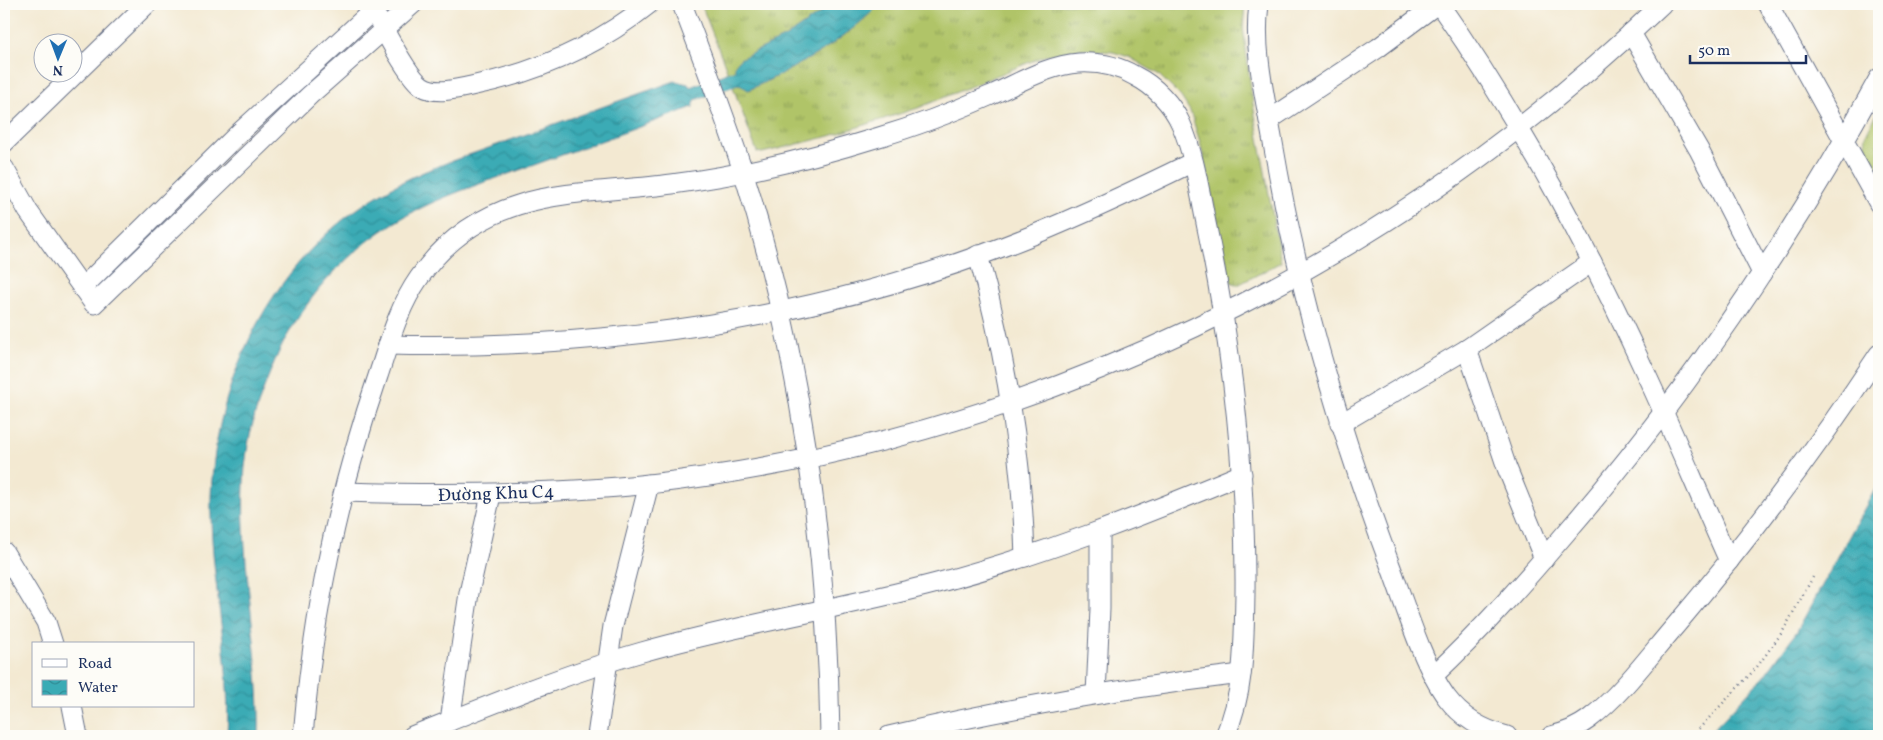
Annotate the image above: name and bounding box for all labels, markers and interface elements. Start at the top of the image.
north arrow [32,32,82,82]
scale bar [1690,32,1807,64]
text: 50 m [1698,41,1730,62]
text: N [53,60,63,79]
street label: Đường Khu C4 [437,480,555,509]
legend [32,642,195,708]
text: Road [78,654,112,675]
text: Water [78,678,118,699]

